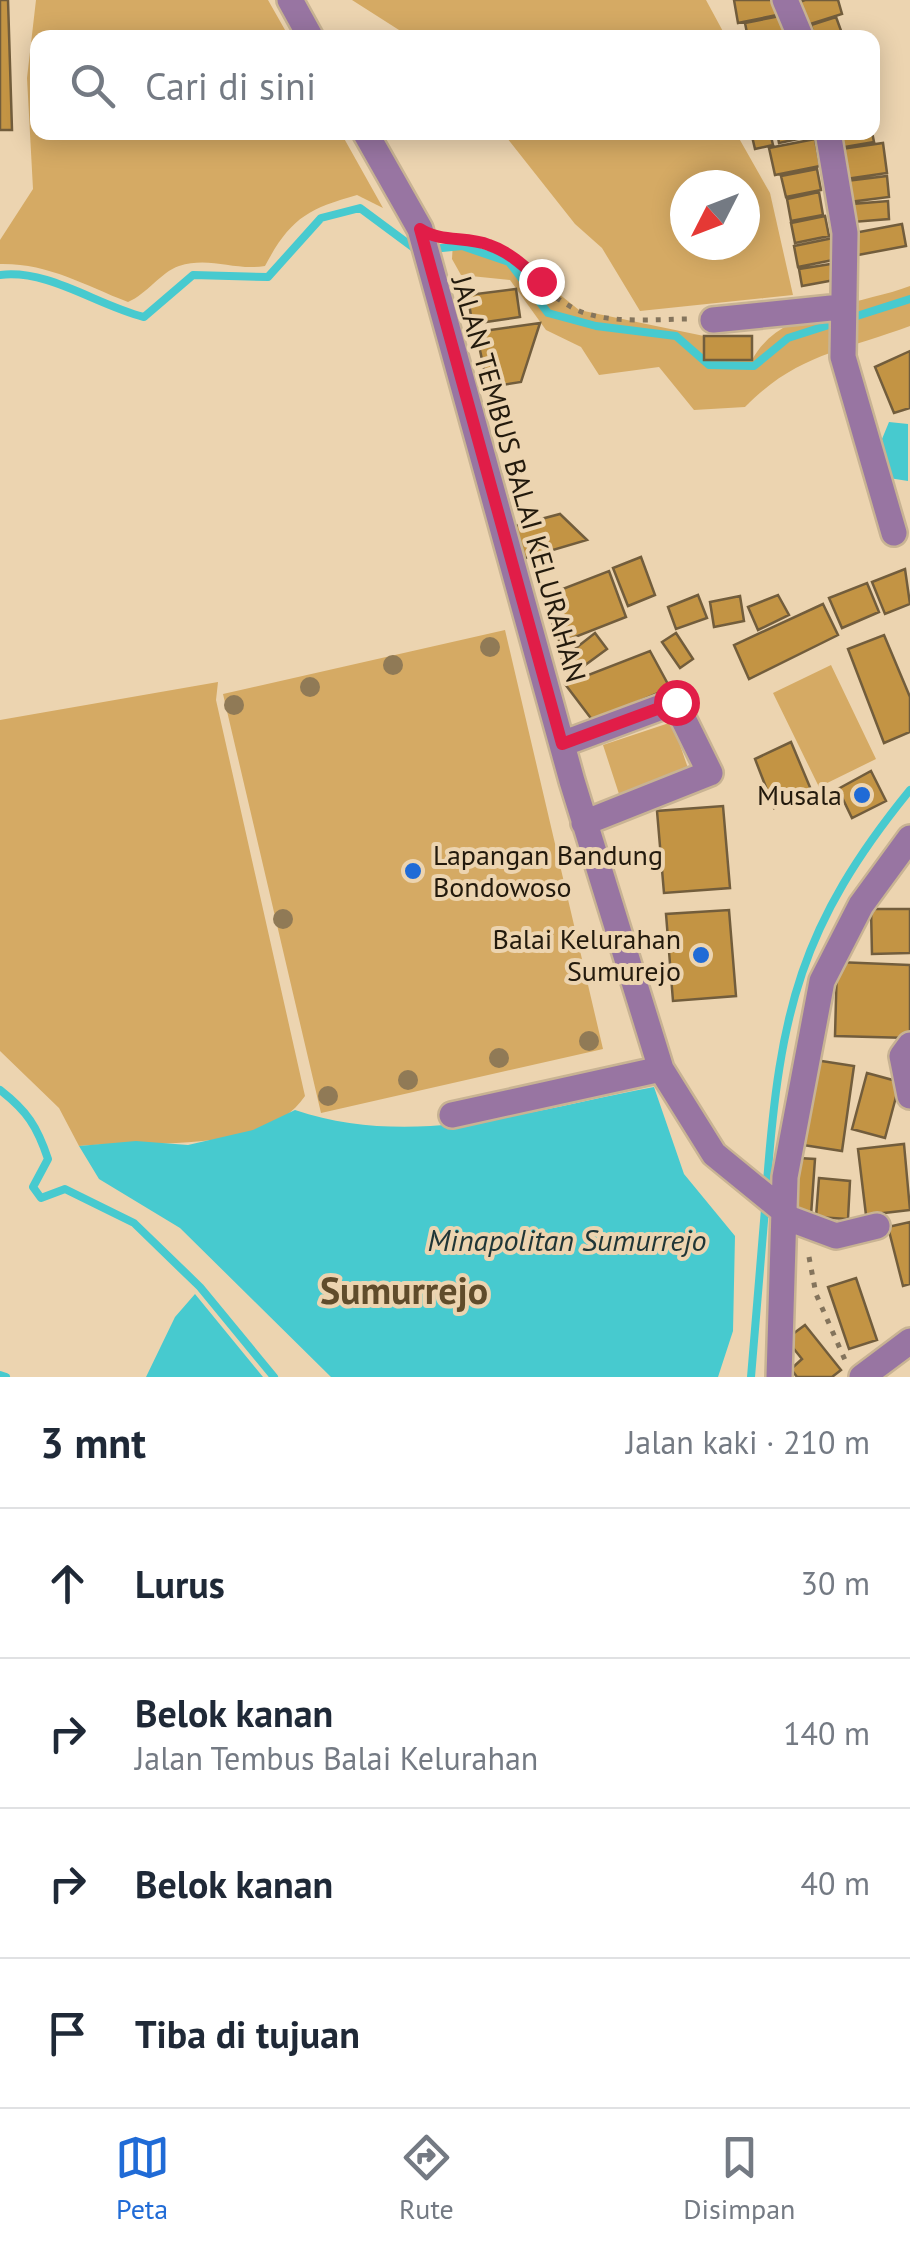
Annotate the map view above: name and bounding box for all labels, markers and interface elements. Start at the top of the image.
search box [30,30,880,140]
icon: search [65,58,120,113]
text: Cari di sini [145,61,316,110]
north arrow [670,170,760,260]
route end [519,259,565,305]
street label: JALAN TEMBUS BALAI KELURAHAN [443,270,595,686]
route start [654,680,700,726]
place label: Musala [757,776,842,813]
marker: Musala [851,784,873,806]
place label: Lapangan Bandung Bondowoso [433,836,663,905]
marker: Lapangan Bandung Bondowoso [402,860,424,882]
place label: Balai Kelurahan Sumurejo [493,920,681,989]
marker: Balai Kelurahan Sumurejo [690,944,712,966]
water label: Minapolitan Sumurrejo [428,1220,707,1259]
district label: Sumurrejo [320,1265,488,1314]
text: 3 mnt [40,1415,146,1470]
text: Jalan kaki · 210 m [626,1421,870,1463]
icon: ahead [40,1556,95,1611]
text: Lurus [135,1559,225,1608]
text: 30 m [801,1562,870,1604]
text: Belok kanan [135,1688,333,1737]
icon: right [40,1706,95,1761]
text: 140 m [783,1712,870,1754]
text: Jalan Tembus Balai Kelurahan [135,1737,538,1779]
icon: right [40,1856,95,1911]
text: Belok kanan [135,1859,333,1908]
text: 40 m [801,1862,870,1904]
icon: arrive [40,2006,95,2061]
text: Tiba di tujuan [135,2009,360,2058]
tab: Peta [115,2130,170,2227]
tab: Rute [399,2130,454,2227]
tab: Disimpan [683,2130,795,2227]

